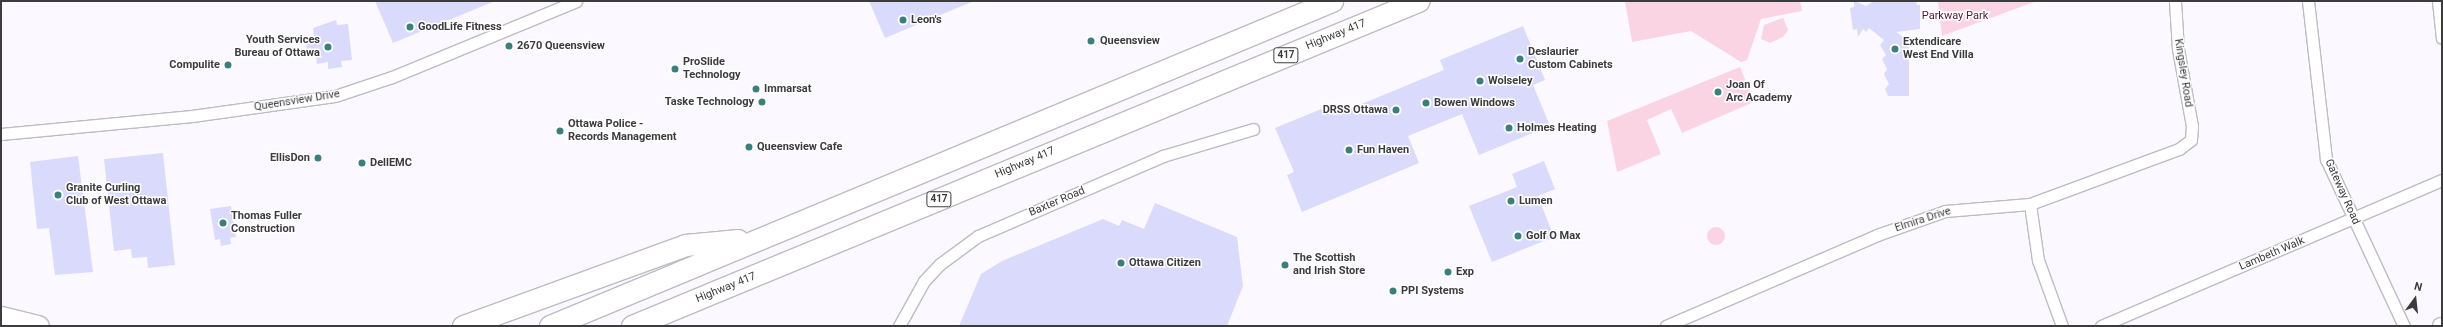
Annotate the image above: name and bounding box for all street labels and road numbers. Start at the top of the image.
street label: Highway 417 [1304,17,1368,53]
street label: Kingsley Road [2171,38,2195,108]
road number: 417 [1273,47,1299,63]
street label: Queensview Drive [253,88,341,114]
street label: Highway 417 [993,145,1057,181]
street label: Gateway Road [2322,157,2362,227]
street label: Baxter Road [1027,184,1087,220]
road number: 417 [926,191,952,207]
street label: Elmira Drive [1893,205,1953,235]
street label: Lambeth Walk [2237,234,2307,274]
street label: Highway 417 [694,270,758,306]

